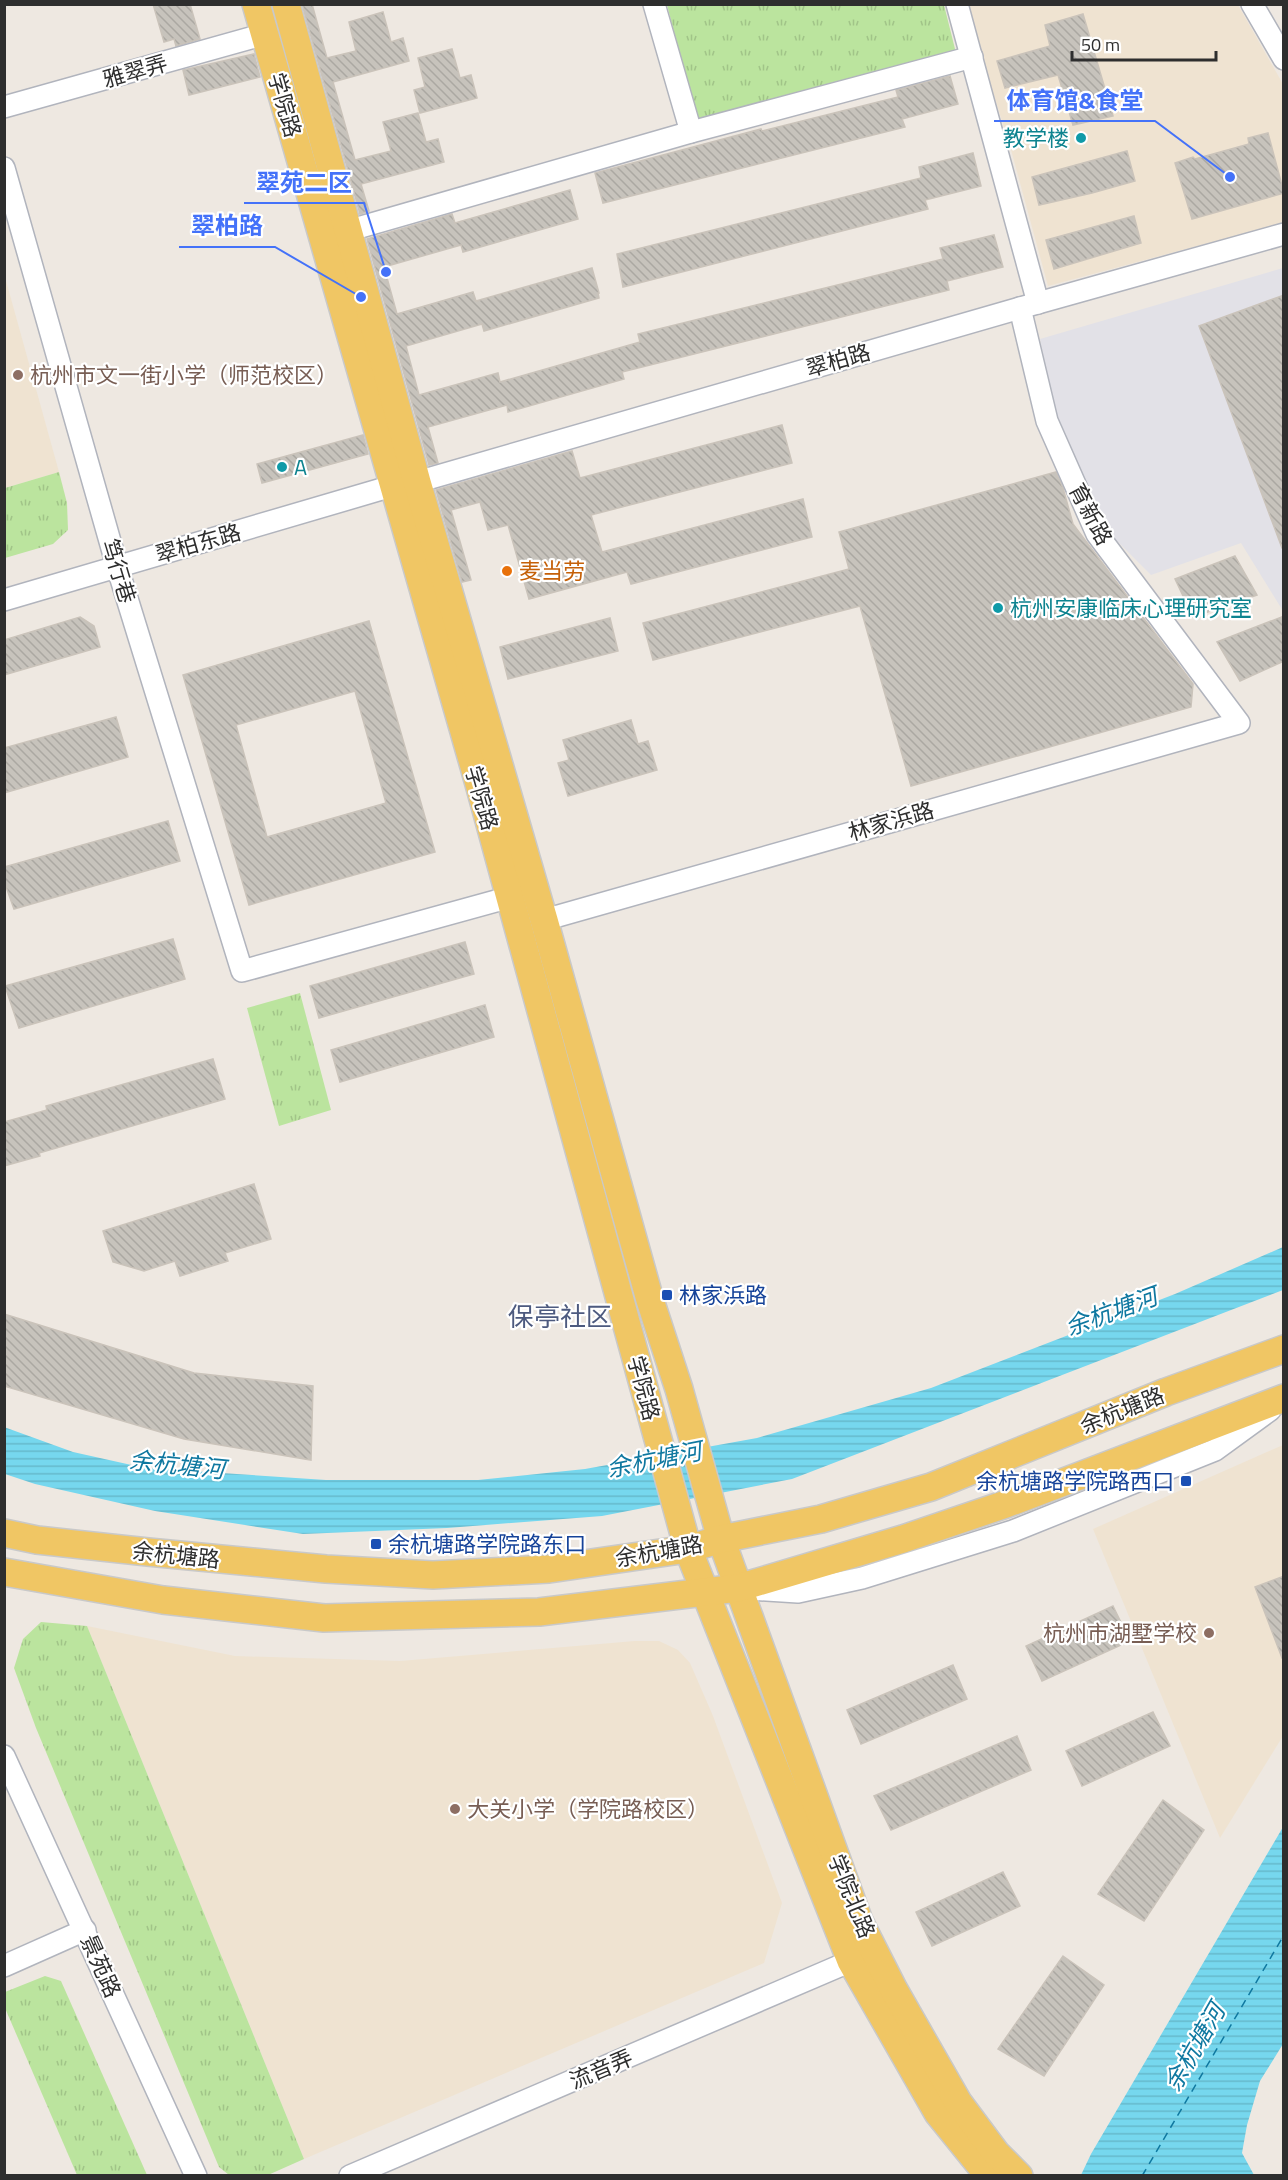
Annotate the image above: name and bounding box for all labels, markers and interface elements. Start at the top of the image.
scale bar [1072,24,1216,62]
text: 50 m [1081,31,1120,58]
street label: 雅翠弄 [99,46,171,96]
street label: 学院路 [260,69,310,141]
callout: 体育馆&食堂 [994,79,1155,121]
text: 体育馆&食堂 [1007,82,1143,118]
place label: 教学楼 [1003,121,1069,155]
marker: 教学楼 [1074,131,1088,145]
callout: 翠苑二区 [244,161,364,203]
text: 翠苑二区 [256,164,352,200]
callout: 翠柏路 [179,205,275,247]
text: 翠柏路 [191,207,263,243]
street label: 翠柏路 [802,335,874,385]
place label: 杭州市文一街小学（师范校区） [30,358,338,392]
marker: 杭州市文一街小学（师范校区） [11,368,25,382]
place label: A [294,450,307,484]
marker: A [275,460,289,474]
street label: 育新路 [1060,477,1122,551]
street label: 翠柏东路 [151,515,245,571]
street label: 笃行巷 [93,534,145,608]
place label: 麦当劳 [519,554,585,588]
marker: 麦当劳 [500,564,514,578]
place label: 杭州安康临床心理研究室 [1010,591,1252,625]
marker: 杭州安康临床心理研究室 [991,601,1005,615]
street label: 学院路 [457,762,507,834]
street label: 林家浜路 [844,793,938,849]
water label: 余杭塘河 [1060,1276,1166,1344]
place label: 林家浜路 [679,1278,767,1312]
marker: 林家浜路 [660,1288,674,1302]
district label: 保亭社区 [508,1297,612,1336]
street label: 学院路 [619,1352,669,1424]
street label: 余杭塘路 [1075,1378,1169,1442]
water label: 余杭塘河 [603,1431,708,1486]
water label: 余杭塘河 [127,1441,231,1487]
place label: 余杭塘路学院路西口 [976,1464,1174,1498]
marker: 余杭塘路学院路西口 [1179,1474,1193,1488]
place label: 余杭塘路学院路东口 [388,1527,586,1561]
street label: 余杭塘路 [613,1527,705,1575]
street label: 余杭塘路 [130,1533,222,1577]
marker: 余杭塘路学院路东口 [369,1537,383,1551]
place label: 杭州市湖墅学校 [1043,1616,1197,1650]
marker: 杭州市湖墅学校 [1202,1626,1216,1640]
place label: 大关小学（学院路校区） [467,1792,709,1826]
marker: 大关小学（学院路校区） [448,1802,462,1816]
street label: 学院北路 [820,1849,884,1943]
street label: 景苑路 [72,1929,130,2003]
water label: 余杭塘河 [1154,1993,1236,2098]
street label: 流音弄 [564,2040,638,2098]

